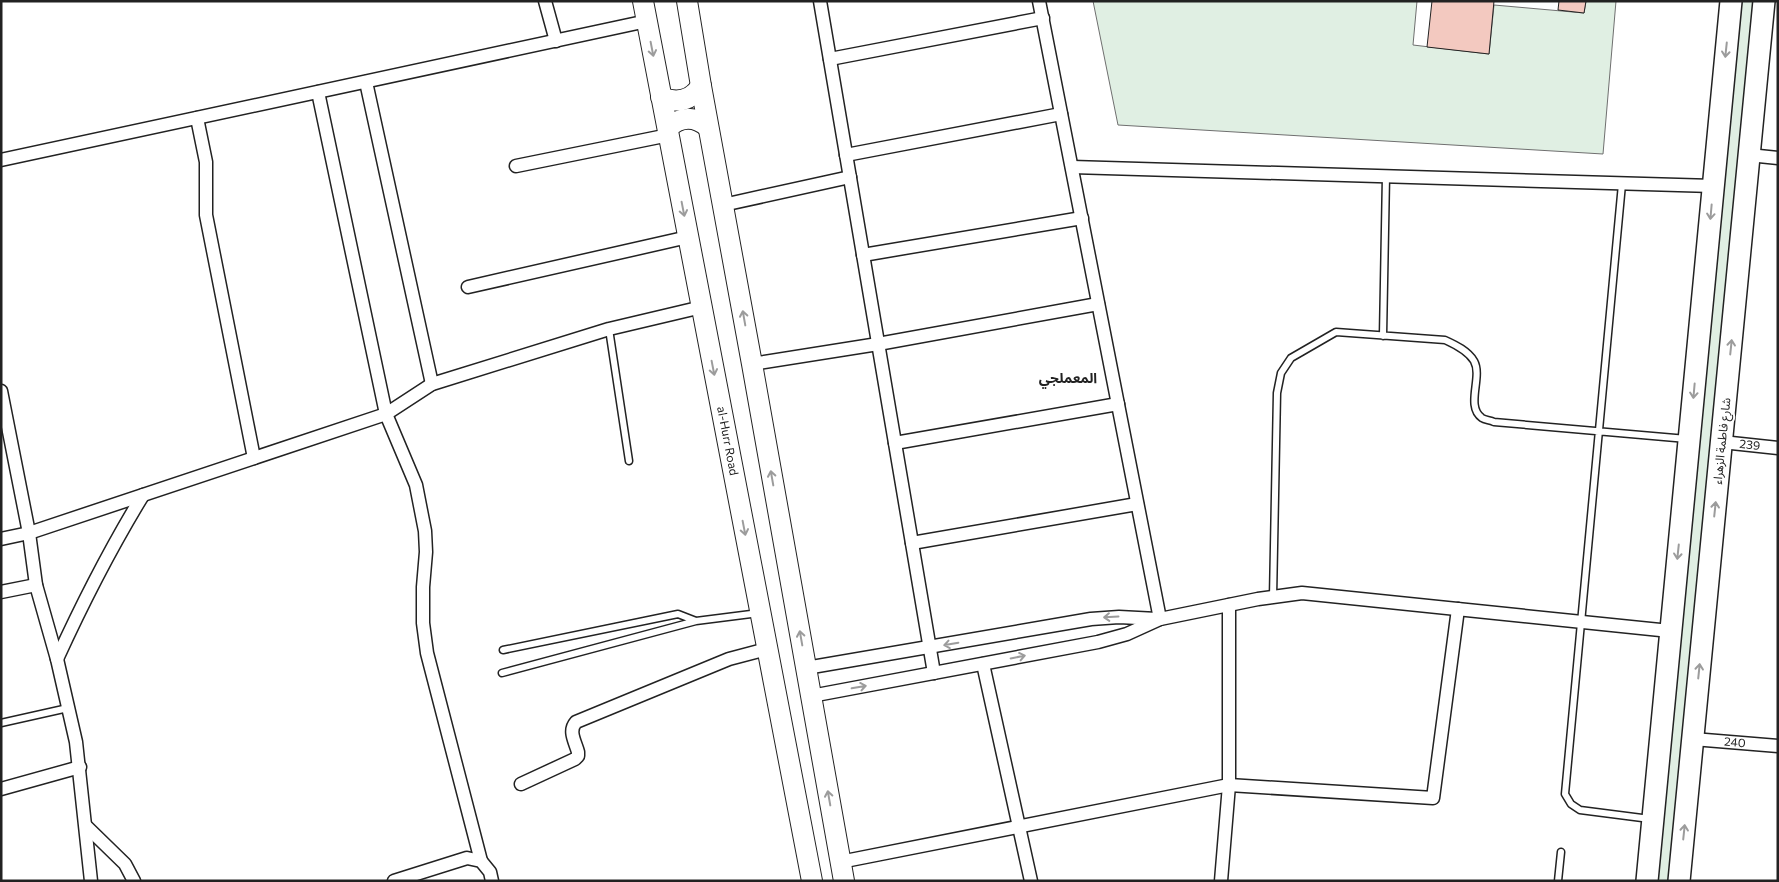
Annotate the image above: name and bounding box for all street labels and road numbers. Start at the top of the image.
street label: شارع فاطمة الزهراء [1709,397,1736,485]
street label: al-Hurr Road [715,405,742,477]
street label: 239 [1739,436,1761,452]
street label: 240 [1724,734,1746,749]

